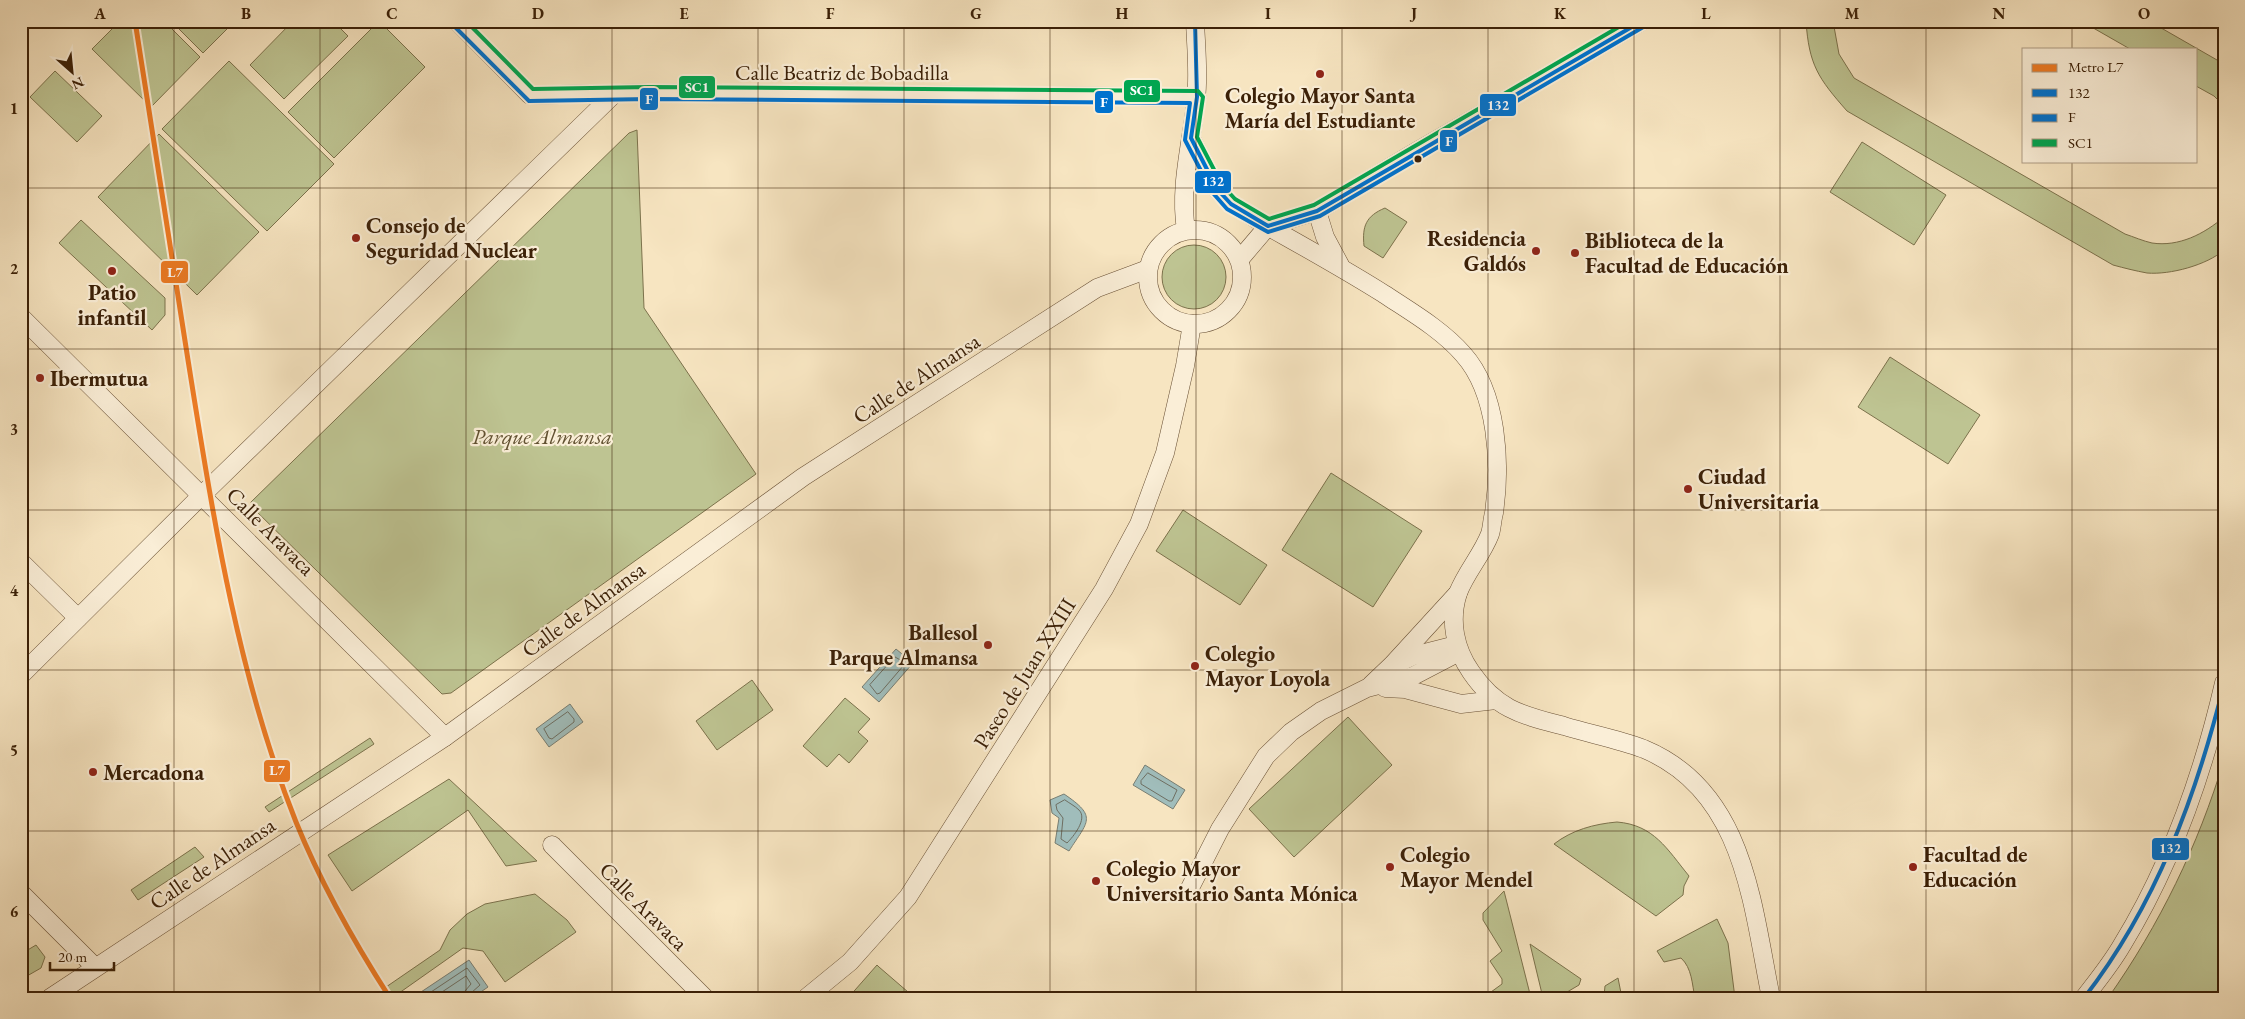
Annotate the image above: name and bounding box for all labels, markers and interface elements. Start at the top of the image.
text: A [93,3,106,24]
text: B [241,3,251,24]
text: C [386,3,398,24]
text: D [532,3,544,24]
text: E [679,3,689,24]
text: F [826,3,835,24]
text: G [970,3,982,24]
text: H [1116,3,1129,24]
text: I [1265,3,1271,24]
text: J [1409,3,1417,24]
text: K [1554,3,1567,24]
text: L [1701,3,1711,24]
text: M [1845,3,1860,24]
text: N [1993,3,2006,24]
text: O [2138,3,2150,24]
north arrow [48,48,98,98]
legend [2022,48,2198,162]
text: Metro L7 [2068,57,2124,76]
street label: Calle Beatriz de Bobadilla [735,58,949,87]
marker: Colegio Mayor Santa María del Estudiante [1314,68,1326,80]
text: N [68,73,87,94]
line badge: SC1 [678,75,716,99]
text: SC1 [685,78,709,96]
line badge: SC1 [1123,79,1161,103]
text: SC1 [1130,81,1154,99]
place label: Colegio Mayor Santa María del Estudiante [1224,81,1416,135]
text: 132 [2068,83,2090,102]
line badge: F [639,87,659,111]
text: F [645,90,653,108]
line badge: F [1094,90,1114,114]
text: F [1100,93,1108,111]
line badge: 132 [1479,93,1517,117]
text: 132 [1487,96,1510,114]
text: 1 [10,98,18,119]
text: F [2068,107,2076,126]
line badge: F [1439,129,1458,153]
text: F [1445,132,1453,150]
text: SC1 [2068,133,2093,152]
unlabelled marker [1413,154,1423,164]
line badge: 132 [1194,170,1232,194]
text: 132 [1202,172,1225,190]
place label: Consejo de Seguridad Nuclear [366,211,538,265]
place label: Residencia Galdós [1427,224,1526,278]
place label: Biblioteca de la Facultad de Educación [1585,226,1789,280]
marker: Consejo de Seguridad Nuclear [350,232,362,244]
marker: Residencia Galdós [1530,245,1542,257]
marker: Biblioteca de la Facultad de Educación [1569,247,1581,259]
text: 2 [10,258,19,279]
line badge: L7 [160,260,189,284]
text: L7 [167,263,183,281]
marker: Patio infantil [106,265,118,277]
place label: Patio infantil [77,278,147,332]
street label: Calle de Almansa [847,326,986,430]
place label: Ibermutua [50,364,148,393]
marker: Ibermutua [34,372,46,384]
text: 3 [10,419,18,440]
park label: Parque Almansa [472,422,612,451]
place label: Ciudad Universitaria [1698,462,1819,516]
street label: Calle Aravaca [220,481,321,582]
marker: Ciudad Universitaria [1682,483,1694,495]
street label: Calle de Almansa [516,555,651,664]
text: 4 [10,580,19,601]
street label: Paseo de Juan XXIII [967,592,1083,754]
place label: Ballesol Parque Almansa [829,618,978,672]
marker: Ballesol Parque Almansa [982,639,994,651]
place label: Colegio Mayor Loyola [1205,639,1331,693]
marker: Colegio Mayor Loyola [1189,660,1201,672]
text: 5 [10,740,18,761]
place label: Mercadona [103,758,204,787]
line badge: L7 [263,759,291,783]
text: L7 [269,761,285,779]
marker: Mercadona [87,766,99,778]
street label: Calle de Almansa [144,810,281,916]
line badge: 132 [2151,837,2190,861]
text: 132 [2159,839,2182,857]
place label: Colegio Mayor Mendel [1400,840,1533,894]
place label: Facultad de Educación [1923,840,2028,894]
place label: Colegio Mayor Universitario Santa Mónica [1106,854,1358,908]
street label: Calle Aravaca [593,856,694,957]
marker: Colegio Mayor Mendel [1384,861,1396,873]
marker: Facultad de Educación [1907,861,1919,873]
marker: Colegio Mayor Universitario Santa Mónica [1090,875,1102,887]
text: 6 [10,901,19,922]
scale bar [50,939,114,971]
text: 20 m [58,947,87,966]

